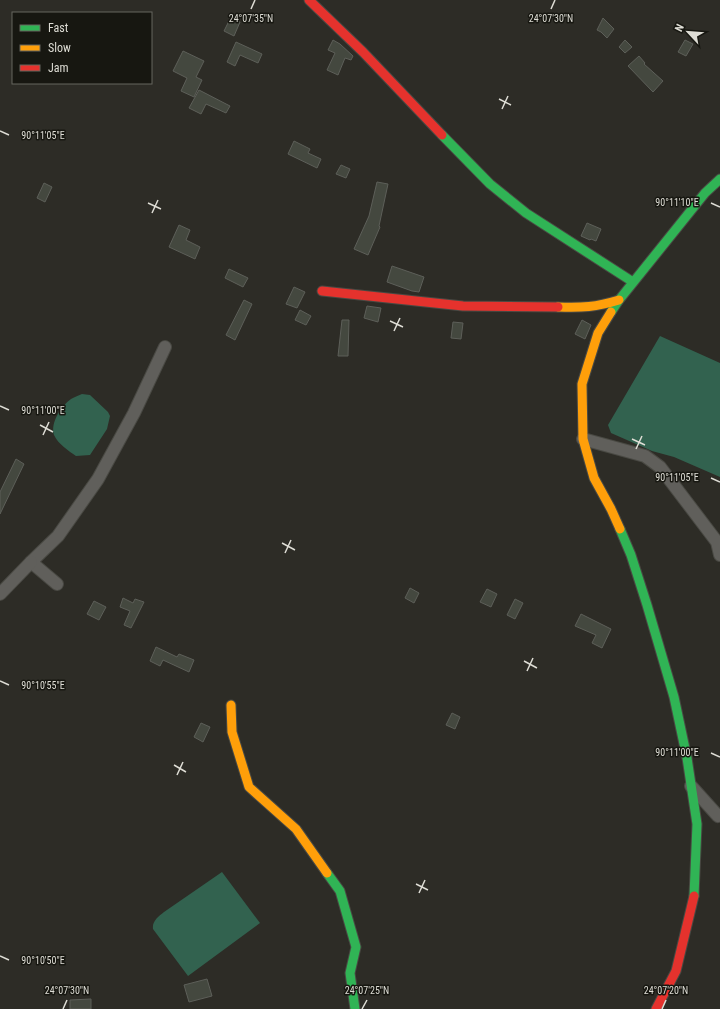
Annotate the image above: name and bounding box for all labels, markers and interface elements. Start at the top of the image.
legend [12,12,152,84]
north arrow [668,12,708,52]
text: 24°07'35"N [229,13,273,24]
text: 24°07'30"N [529,13,573,24]
text: Fast [48,21,69,35]
text: N [672,22,687,34]
text: Slow [48,41,71,55]
text: Jam [48,61,69,75]
text: 90°11'05"E [21,130,65,141]
text: 90°11'10"E [655,197,699,208]
text: 90°11'00"E [21,405,65,416]
text: 90°11'05"E [655,472,699,483]
text: 90°10'55"E [21,680,65,691]
text: 90°11'00"E [655,747,699,758]
text: 90°10'50"E [21,955,65,966]
text: 24°07'30"N [45,985,89,996]
text: 24°07'25"N [345,985,389,996]
text: 24°07'20"N [644,985,688,996]

